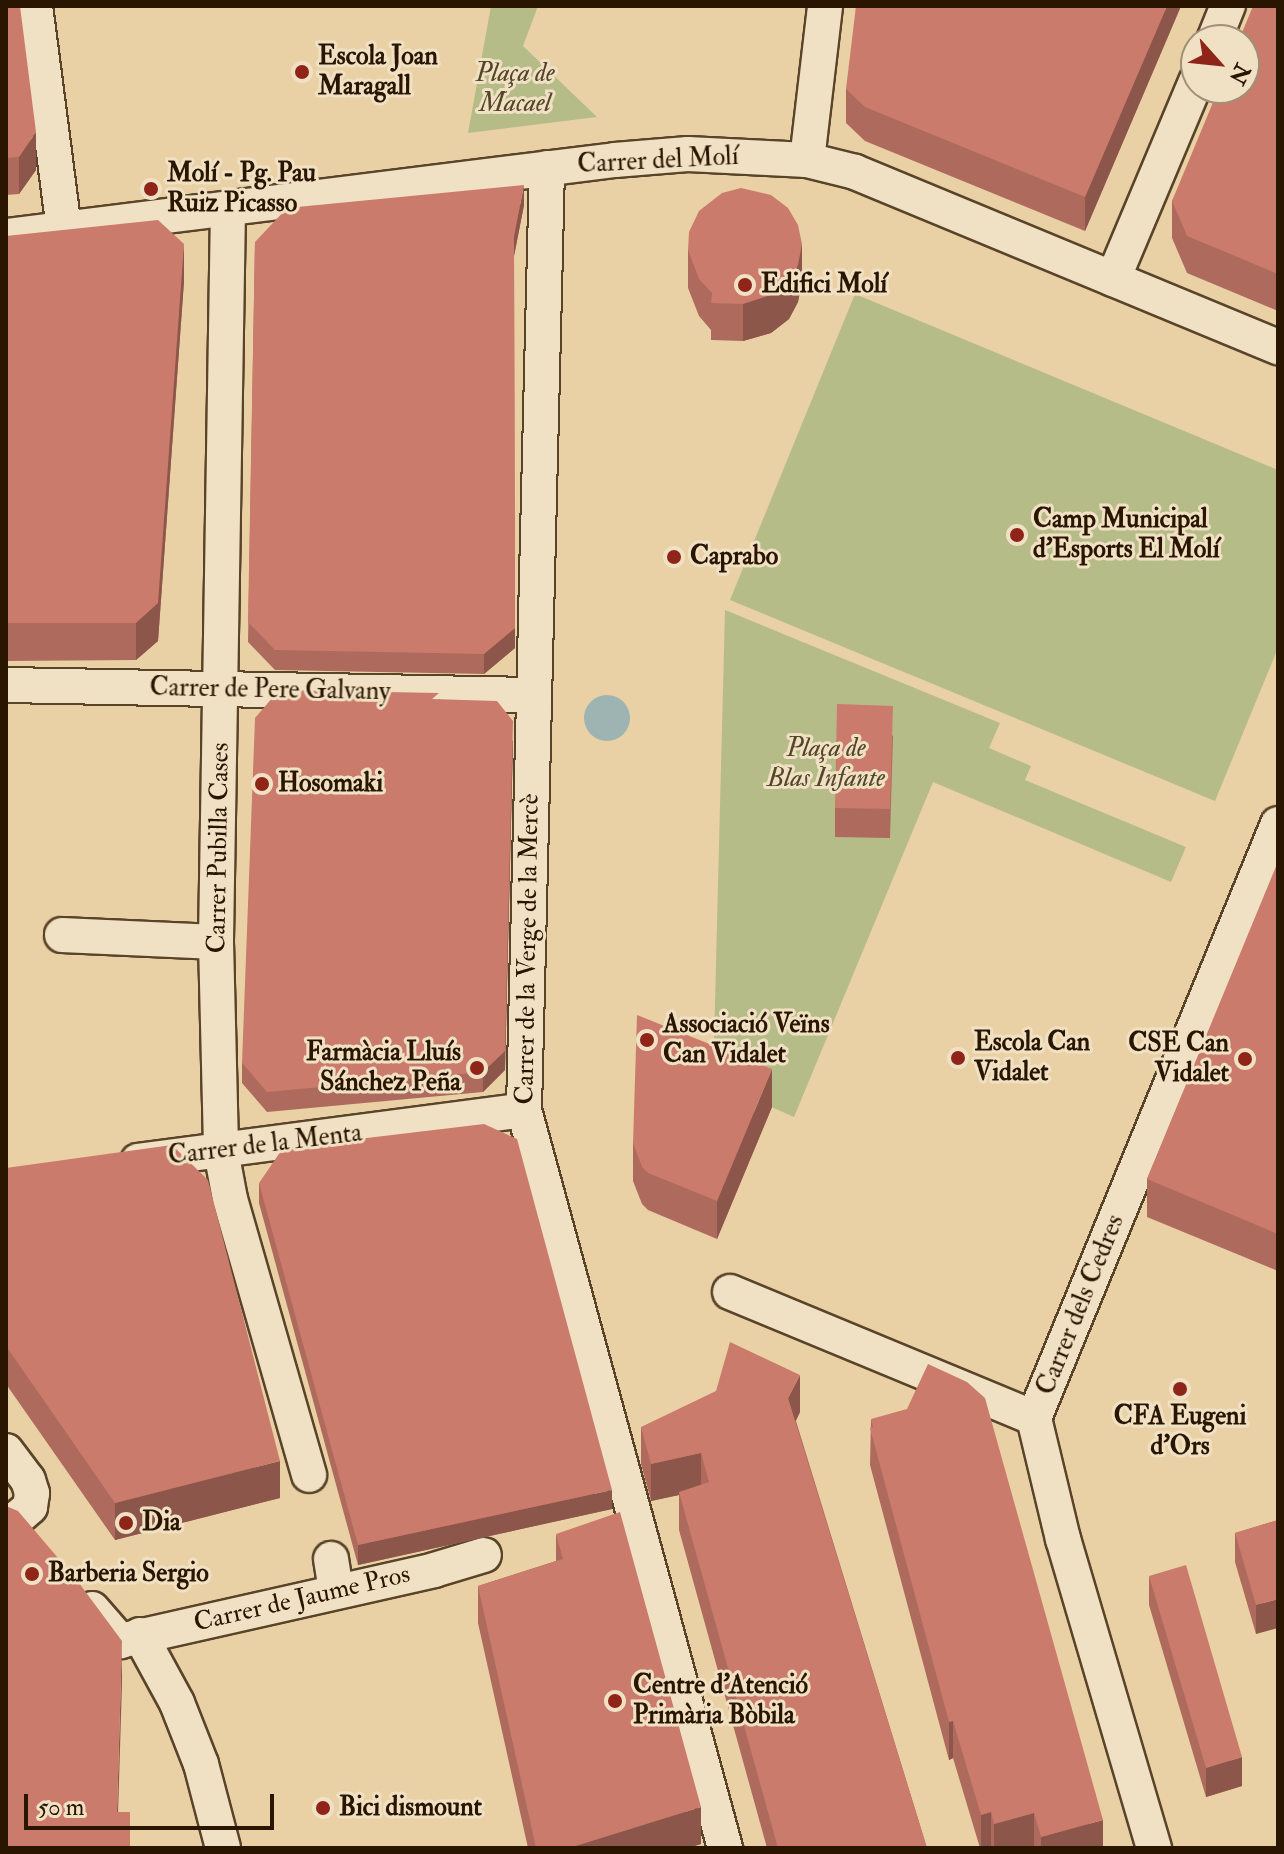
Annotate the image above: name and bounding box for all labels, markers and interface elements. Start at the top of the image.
north arrow [1180,24,1260,104]
place label: Escola Joan Maragall [318,41,438,102]
park label: Plaça de Macael [475,58,555,120]
text: N [1223,59,1257,89]
marker: Escola Joan Maragall [293,63,311,81]
street label: Carrer del Molí [577,141,739,181]
place label: Molí - Pg. Pau Ruiz Picasso [167,158,316,220]
marker: Molí - Pg. Pau Ruiz Picasso [142,180,160,198]
place label: Edifici Molí [761,269,887,301]
marker: Edifici Molí [736,276,754,294]
place label: Camp Municipal d’Esports El Molí [1033,504,1220,566]
marker: Camp Municipal d’Esports El Molí [1008,526,1026,544]
place label: Caprabo [690,541,778,573]
marker: Caprabo [665,548,683,566]
street label: Carrer de Pere Galvany [149,672,391,708]
park label: Plaça de Blas Infante [767,733,885,794]
street label: Carrer Pubilla Cases [202,742,236,954]
place label: Hosomaki [278,768,383,800]
marker: Hosomaki [253,775,271,793]
street label: Carrer de la Verge de la Mercè [510,793,546,1105]
place label: Associació Veïns Can Vidalet [663,1009,830,1070]
place label: Escola Can Vidalet [974,1027,1090,1088]
place label: CSE Can Vidalet [1128,1028,1229,1090]
marker: Associació Veïns Can Vidalet [638,1031,656,1049]
place label: Farmàcia Lluís Sánchez Peña [306,1037,461,1098]
marker: Escola Can Vidalet [949,1049,967,1067]
marker: CSE Can Vidalet [1236,1050,1254,1068]
marker: Farmàcia Lluís Sánchez Peña [468,1059,486,1077]
street label: Carrer de la Menta [166,1118,364,1172]
street label: Carrer dels Cedres [1031,1210,1131,1400]
marker: CFA Eugeni d'Ors [1171,1380,1189,1398]
place label: CFA Eugeni d'Ors [1114,1401,1246,1462]
place label: Dia [142,1507,181,1539]
marker: Dia [117,1514,135,1532]
place label: Barberia Sergio [48,1558,209,1590]
street label: Carrer de Jaume Pros [191,1559,413,1639]
marker: Barberia Sergio [23,1565,41,1583]
place label: Centre d'Atenció Primària Bòbila [633,1670,808,1732]
marker: Centre d'Atenció Primària Bòbila [604,1690,626,1712]
scale bar [28,1778,278,1828]
text: 50 m [38,1792,84,1823]
place label: Bici dismount [339,1792,482,1824]
marker: Bici dismount [314,1799,332,1817]

